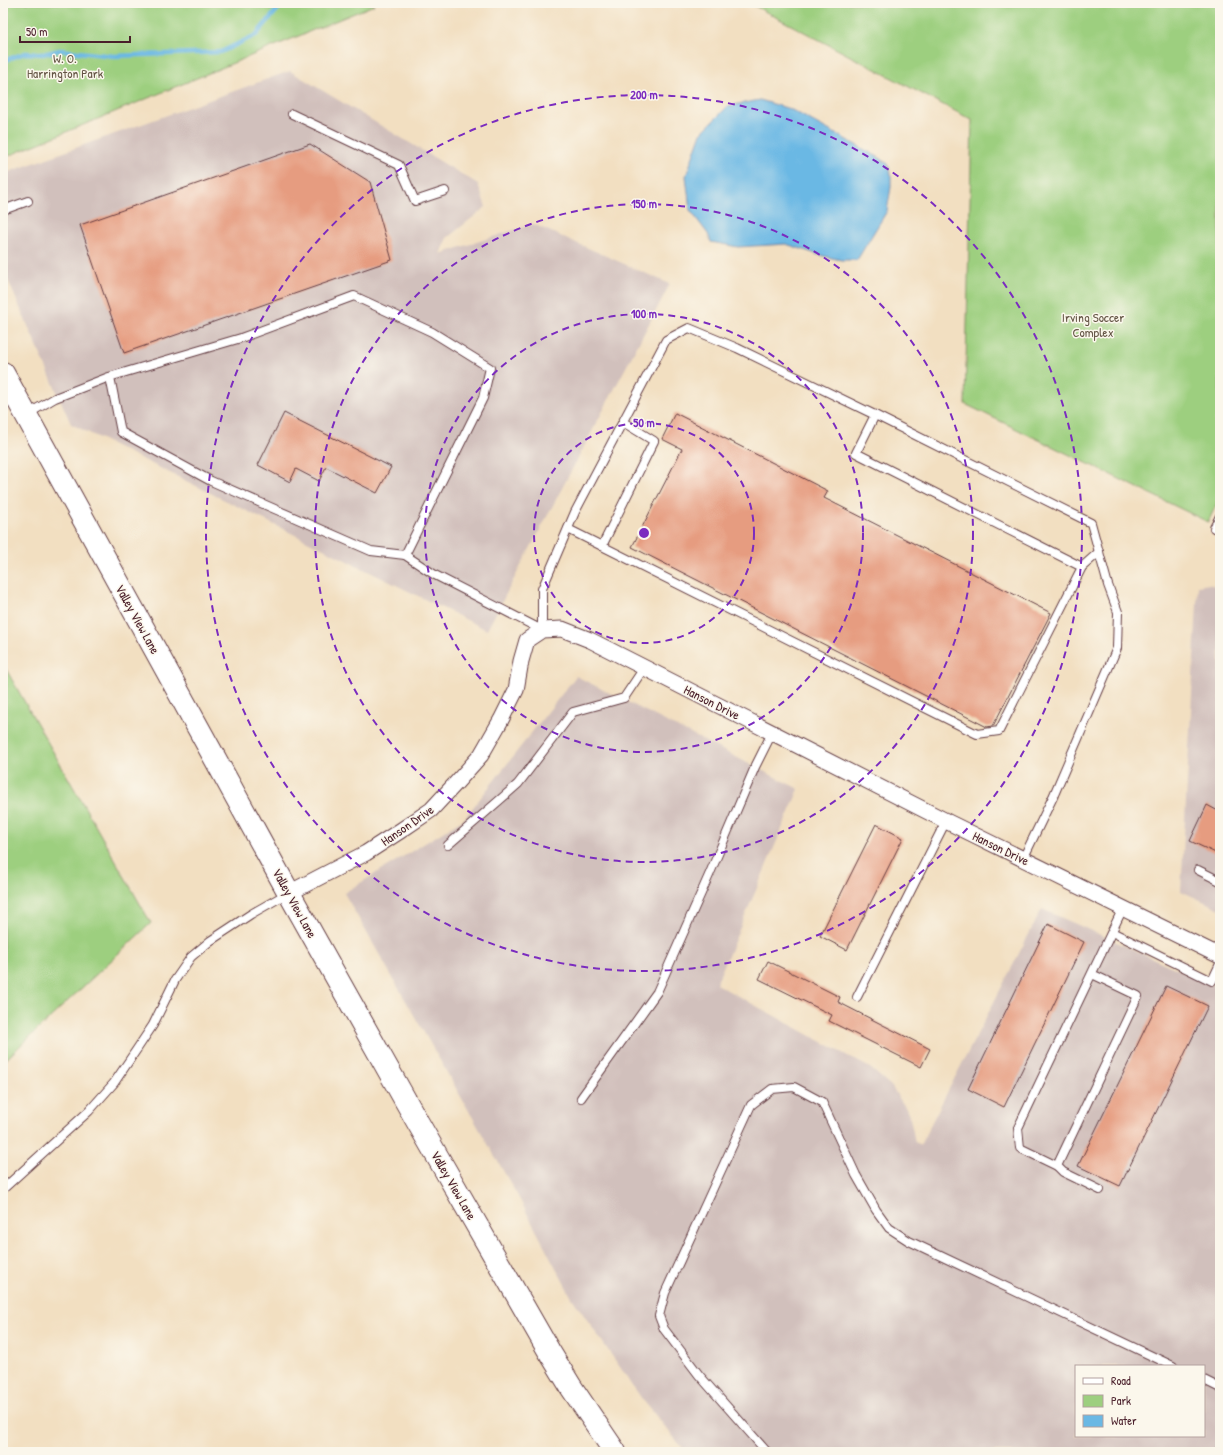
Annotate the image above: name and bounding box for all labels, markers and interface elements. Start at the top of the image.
scale bar [20,18,130,44]
text: 50 m [26,23,47,40]
park label: W. O. Harrington Park [27,49,104,82]
text: 200 m [630,86,658,103]
text: 150 m [631,195,657,212]
text: 100 m [631,305,657,322]
park label: Irving Soccer Complex [1062,308,1124,341]
text: 50 m [633,414,655,431]
centre of rings [637,526,651,540]
street label: Valley View Lane [111,581,165,657]
street label: Hanson Drive [681,680,743,724]
street label: Hanson Drive [377,800,437,850]
street label: Hanson Drive [970,827,1032,869]
street label: Valley View Lane [268,865,322,941]
street label: Valley View Lane [427,1147,481,1223]
legend [1075,1365,1205,1437]
text: Road [1111,1372,1131,1389]
text: Park [1111,1392,1131,1409]
text: Water [1111,1412,1137,1429]

